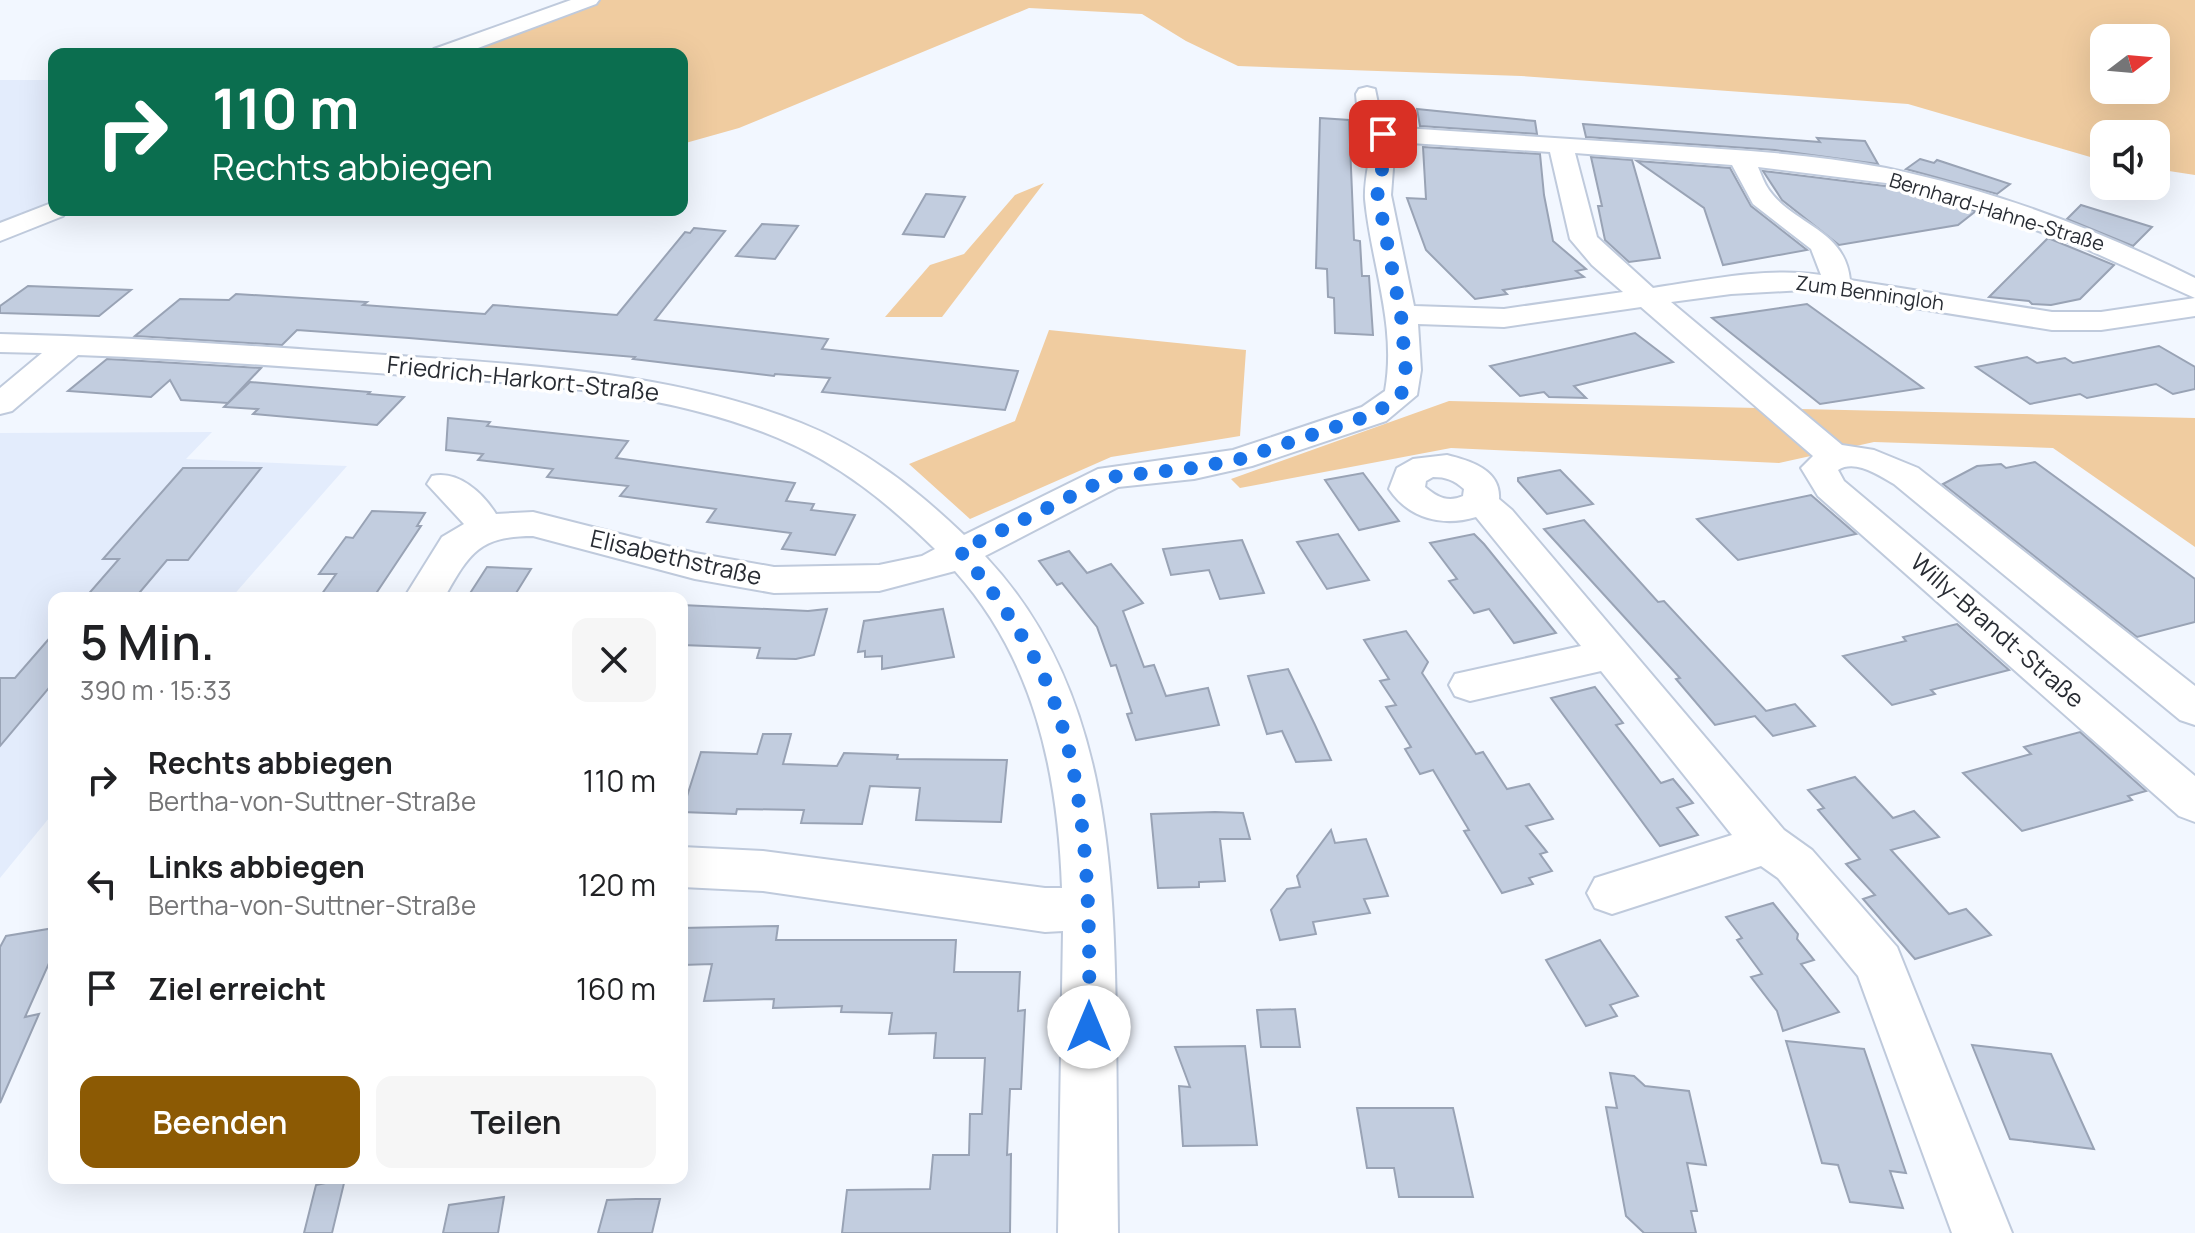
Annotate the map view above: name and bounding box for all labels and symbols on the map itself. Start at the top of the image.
north arrow [2090,24,2170,104]
pin [1349,100,1417,168]
street label: Bernhard-Hahne-Straße [1886,166,2108,257]
street label: Zum Benningloh [1794,269,1946,316]
street label: Friedrich-Harkort-Straße [385,347,661,408]
street label: Elisabethstraße [587,521,765,592]
street label: Willy-Brandt-Straße [1904,545,2092,715]
position arrow [1047,985,1131,1069]

